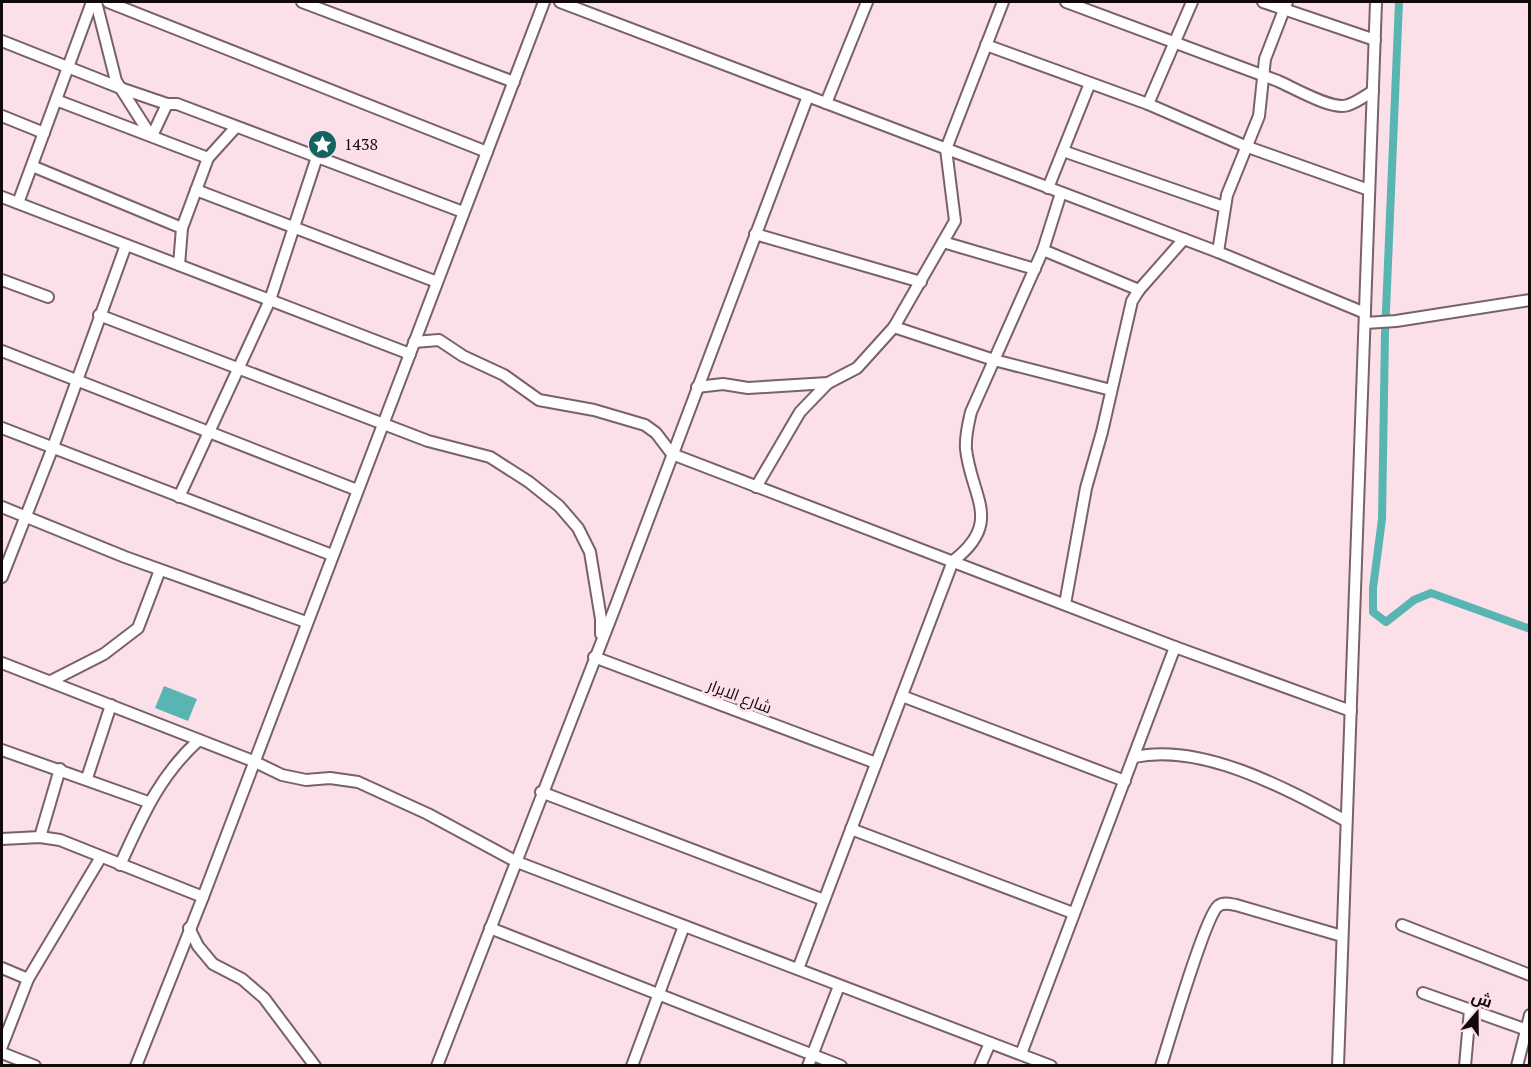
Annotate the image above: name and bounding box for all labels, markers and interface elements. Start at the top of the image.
place icon: 1438 [307,128,339,160]
place label: 1438 [344,133,378,155]
street label: شارع الابرار [703,673,775,719]
north arrow [1447,983,1507,1043]
text: ش [1469,985,1496,1013]

